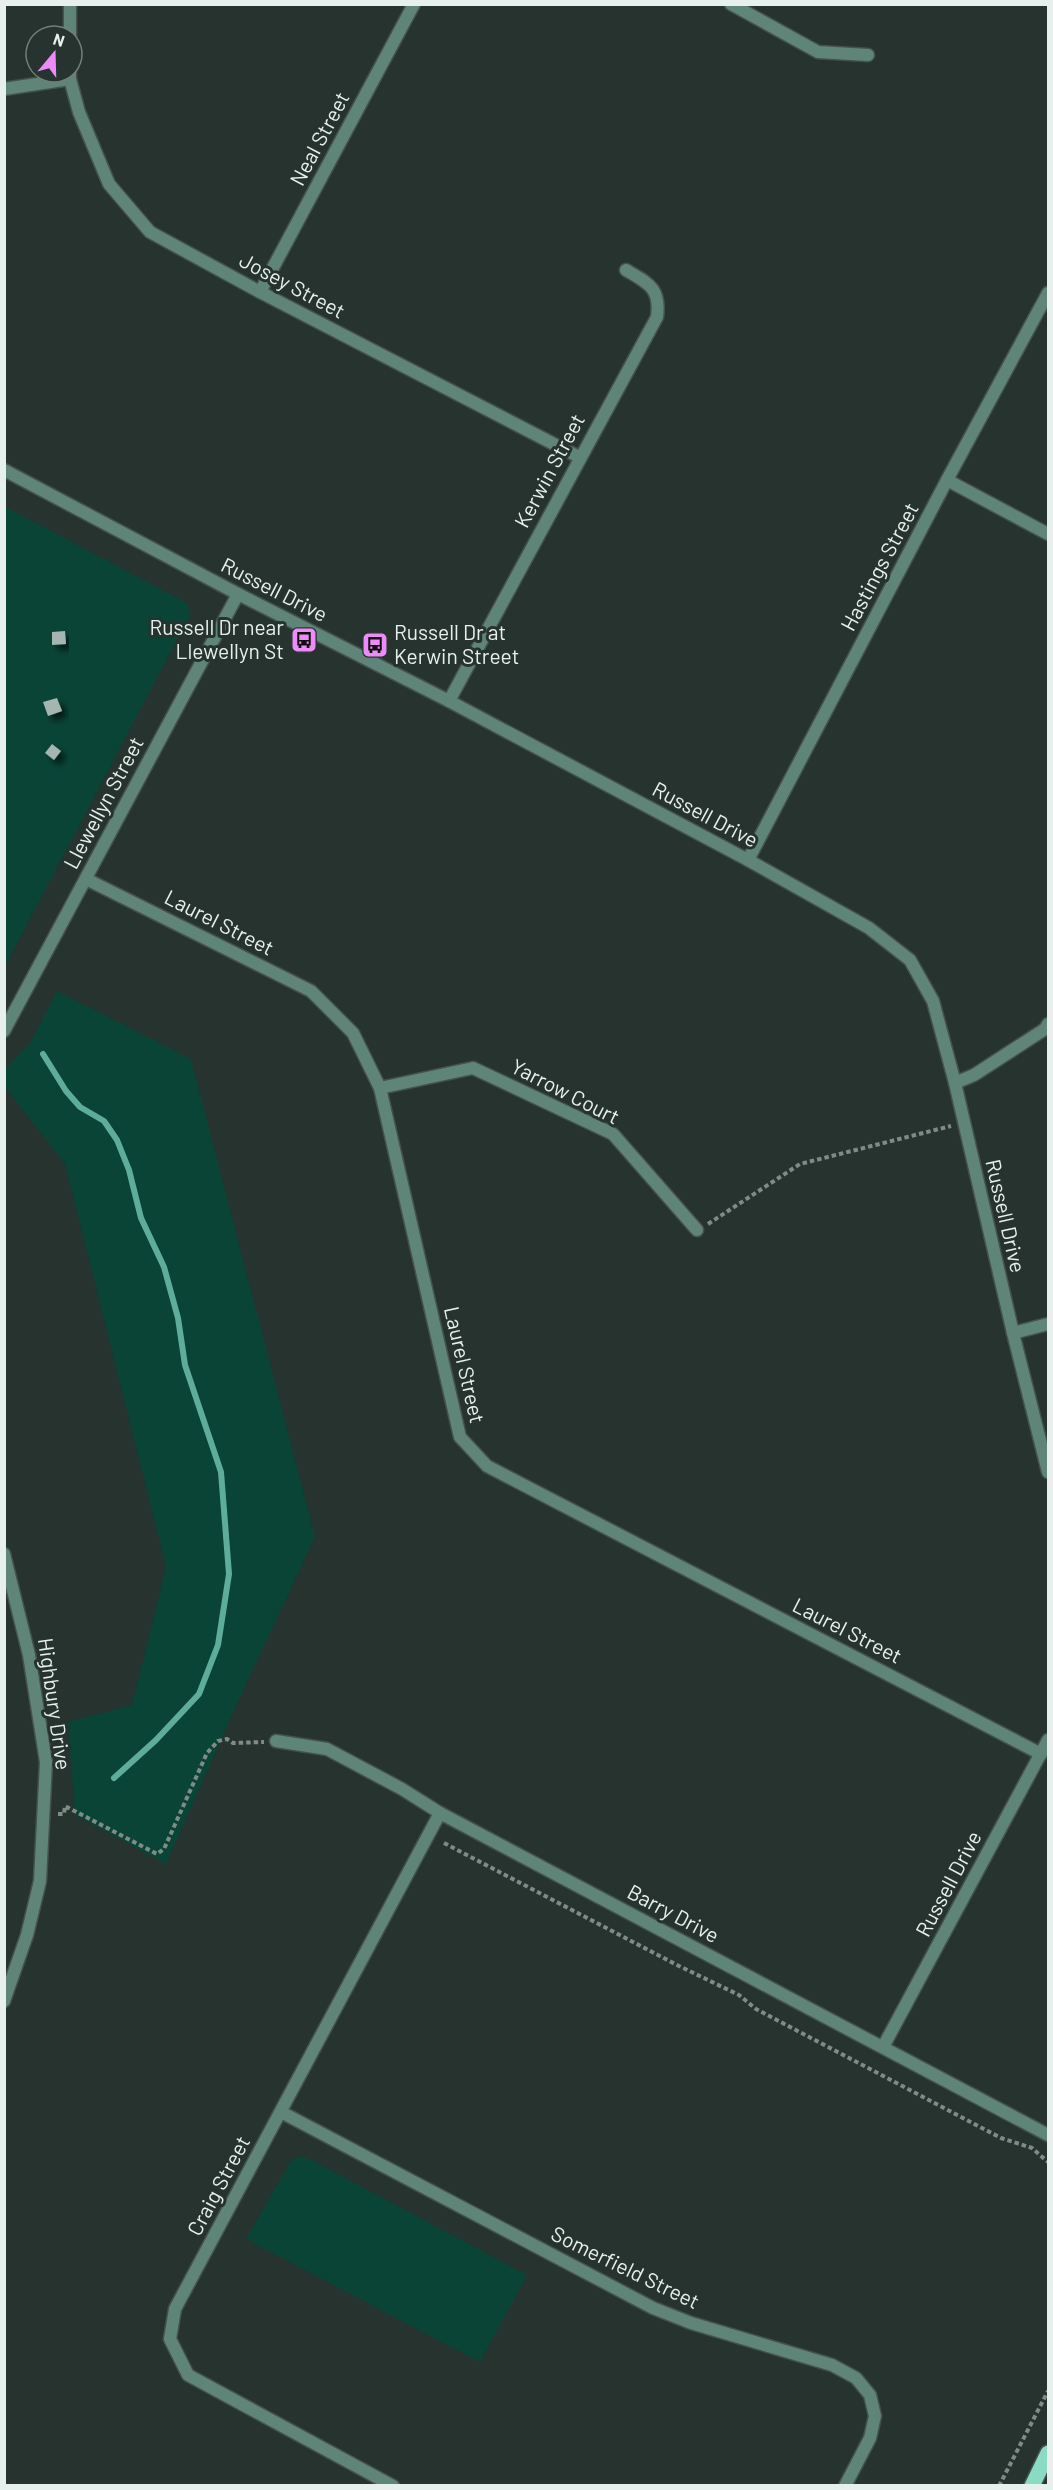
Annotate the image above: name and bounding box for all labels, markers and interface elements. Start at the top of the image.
north arrow [24,24,84,84]
text: N [51,29,67,50]
street label: Neal Street [284,87,354,189]
street label: Josey Street [236,246,350,323]
street label: Kerwin Street [508,409,589,531]
street label: Hastings Street [834,498,923,635]
street label: Russell Drive [217,551,332,626]
place label: Russell Dr near Llewellyn St [149,614,284,663]
place label: Russell Dr at Kerwin Street [394,619,519,668]
bus stop icon: Russell Dr near Llewellyn St [289,625,319,655]
bus stop icon: Russell Dr at Kerwin Street [360,630,390,660]
street label: Llewellyn Street [57,732,148,873]
street label: Russell Drive [649,775,763,852]
street label: Laurel Street [161,884,278,960]
street label: Yarrow Court [507,1053,624,1129]
street label: Russell Drive [981,1156,1032,1275]
street label: Laurel Street [440,1304,491,1425]
street label: Laurel Street [789,1592,906,1668]
street label: Highbury Drive [34,1636,77,1772]
street label: Russell Drive [909,1826,986,1940]
street label: Barry Drive [624,1878,724,1947]
street label: Craig Street [181,2131,254,2239]
street label: Somerfield Street [548,2220,704,2313]

